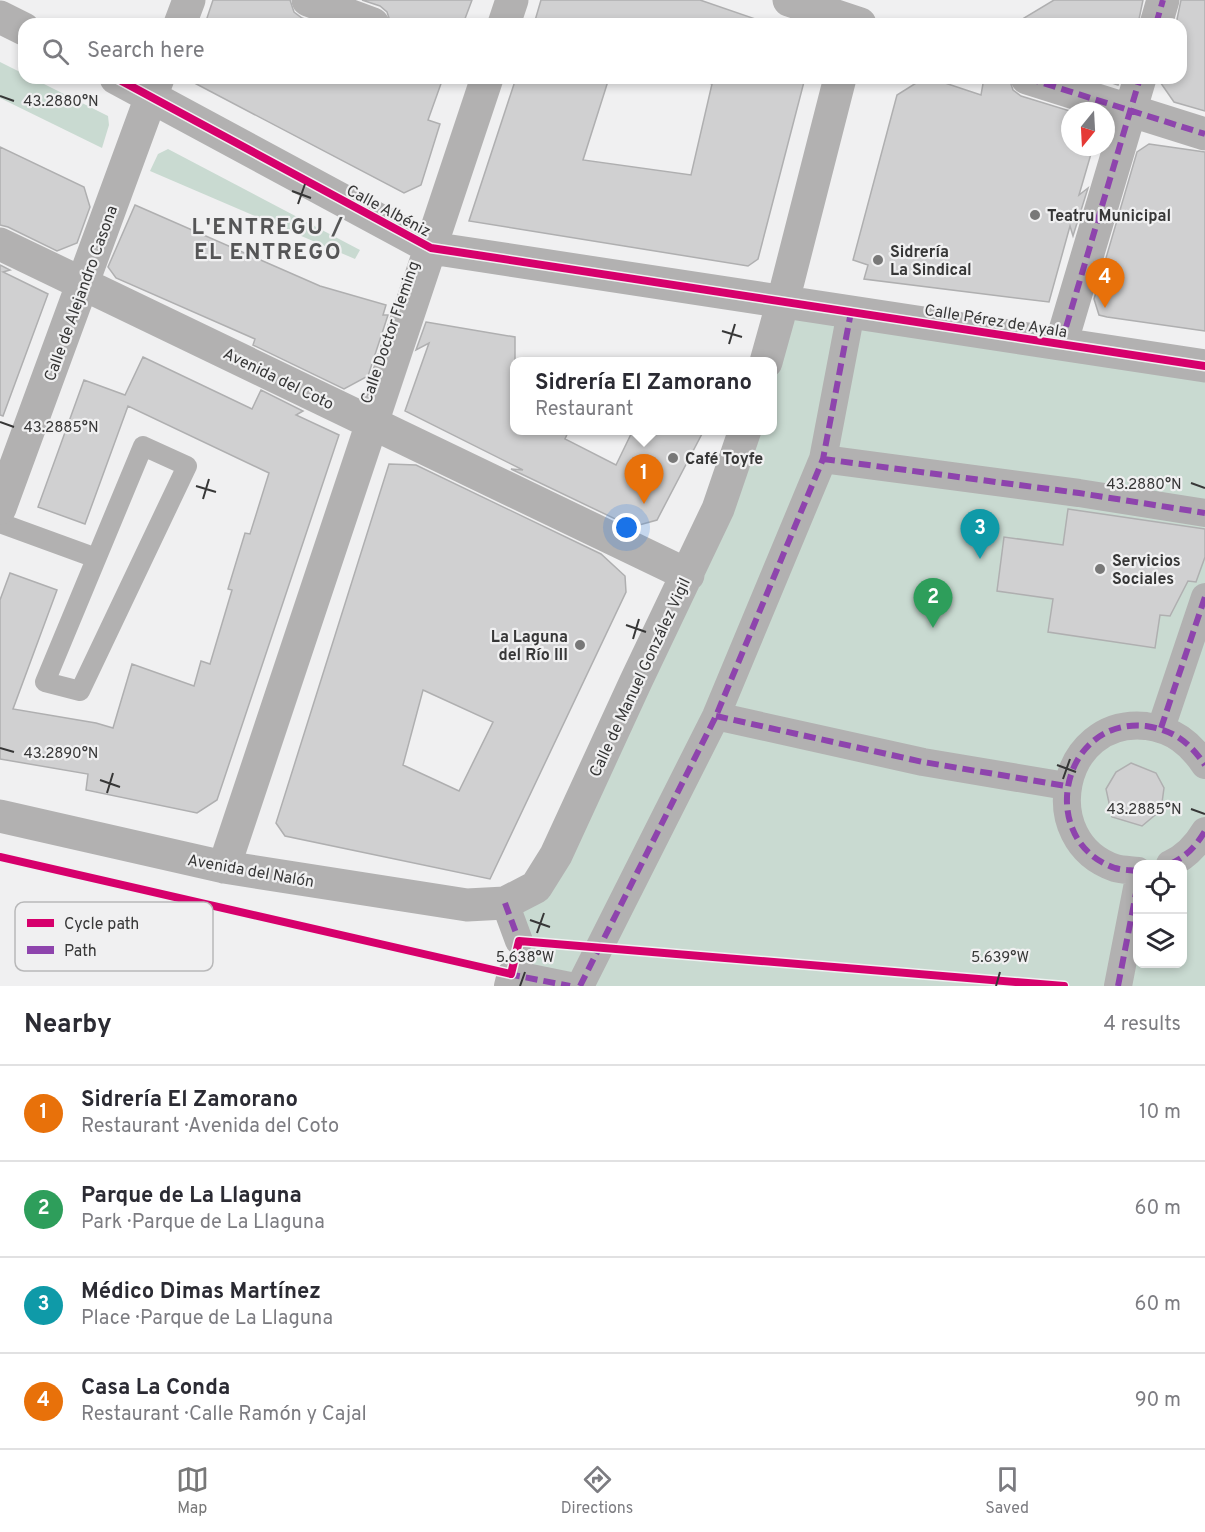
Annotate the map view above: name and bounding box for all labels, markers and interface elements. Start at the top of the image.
search box [18,18,1187,84]
icon: search [39,35,72,68]
text: Search here [87,38,205,65]
text: 43.2880°N [23,93,99,112]
north arrow [1061,102,1115,156]
street label: Calle Albéniz [342,181,434,242]
street label: Calle de Alejandro Casona [41,203,123,384]
place label: Teatru Municipal [1047,207,1171,227]
marker: Teatru Municipal [1028,208,1042,222]
district label: L'ENTREGU / EL ENTREGO [191,215,345,267]
place label: Sidrería La Sindical [890,243,972,281]
marker: Sidrería La Sindical [871,253,885,267]
pin: 4 [1086,258,1124,308]
street label: Calle Doctor Fleming [357,259,425,407]
street label: Calle Pérez de Ayala [923,301,1069,343]
street label: Avenida del Coto [219,344,337,415]
popup [510,357,777,435]
text: Sidrería El Zamorano [535,370,752,397]
text: Restaurant [535,397,633,423]
text: 43.2885°N [23,419,99,438]
place label: Café Toyfe [685,450,763,470]
marker: Café Toyfe [666,451,680,465]
pin: 1 [624,454,664,504]
text: 43.2880°N [1106,476,1182,495]
pin: 3 [960,510,1000,559]
your location [612,513,641,542]
place label: Servicios Sociales [1112,552,1181,590]
marker: Servicios Sociales [1093,562,1107,576]
street label: Calle de Manuel González Vigil [586,575,696,781]
pin: 2 [914,578,952,628]
place label: La Laguna del Río III [491,628,568,666]
marker: La Laguna del Río III [573,638,587,652]
text: 43.2890°N [24,745,98,764]
text: 43.2885°N [1106,801,1182,820]
street label: Avenida del Nalón [186,851,315,893]
map controls [1133,860,1187,968]
button: locate [1133,860,1187,914]
legend [15,902,213,971]
button: layers [1133,914,1187,968]
text: Cycle path [64,915,139,935]
text: Path [64,942,97,962]
text: 5.638°W [496,949,554,968]
text: 5.639°W [971,949,1029,968]
text: Nearby [24,1009,112,1042]
text: 4 results [1104,1012,1181,1038]
text: Sidrería El Zamorano [81,1087,298,1114]
text: 1 [40,1100,48,1126]
text: 10 m [1139,1100,1181,1126]
text: Restaurant · Avenida del Coto [81,1114,339,1140]
text: Parque de La Llaguna [81,1183,302,1210]
text: 2 [37,1196,50,1222]
text: 60 m [1135,1196,1181,1222]
text: Park · Parque de La Llaguna [81,1210,325,1236]
text: Médico Dimas Martínez [81,1279,321,1306]
text: 3 [38,1292,50,1318]
text: 60 m [1135,1292,1181,1318]
text: Place · Parque de La Llaguna [81,1306,333,1332]
text: Casa La Conda [81,1375,230,1402]
text: 4 [37,1388,50,1414]
text: 90 m [1135,1388,1181,1414]
text: Restaurant · Calle Ramón y Cajal [81,1402,367,1428]
tab: Map [176,1463,209,1519]
tab: Directions [561,1463,633,1519]
tab: Saved [985,1463,1029,1519]

